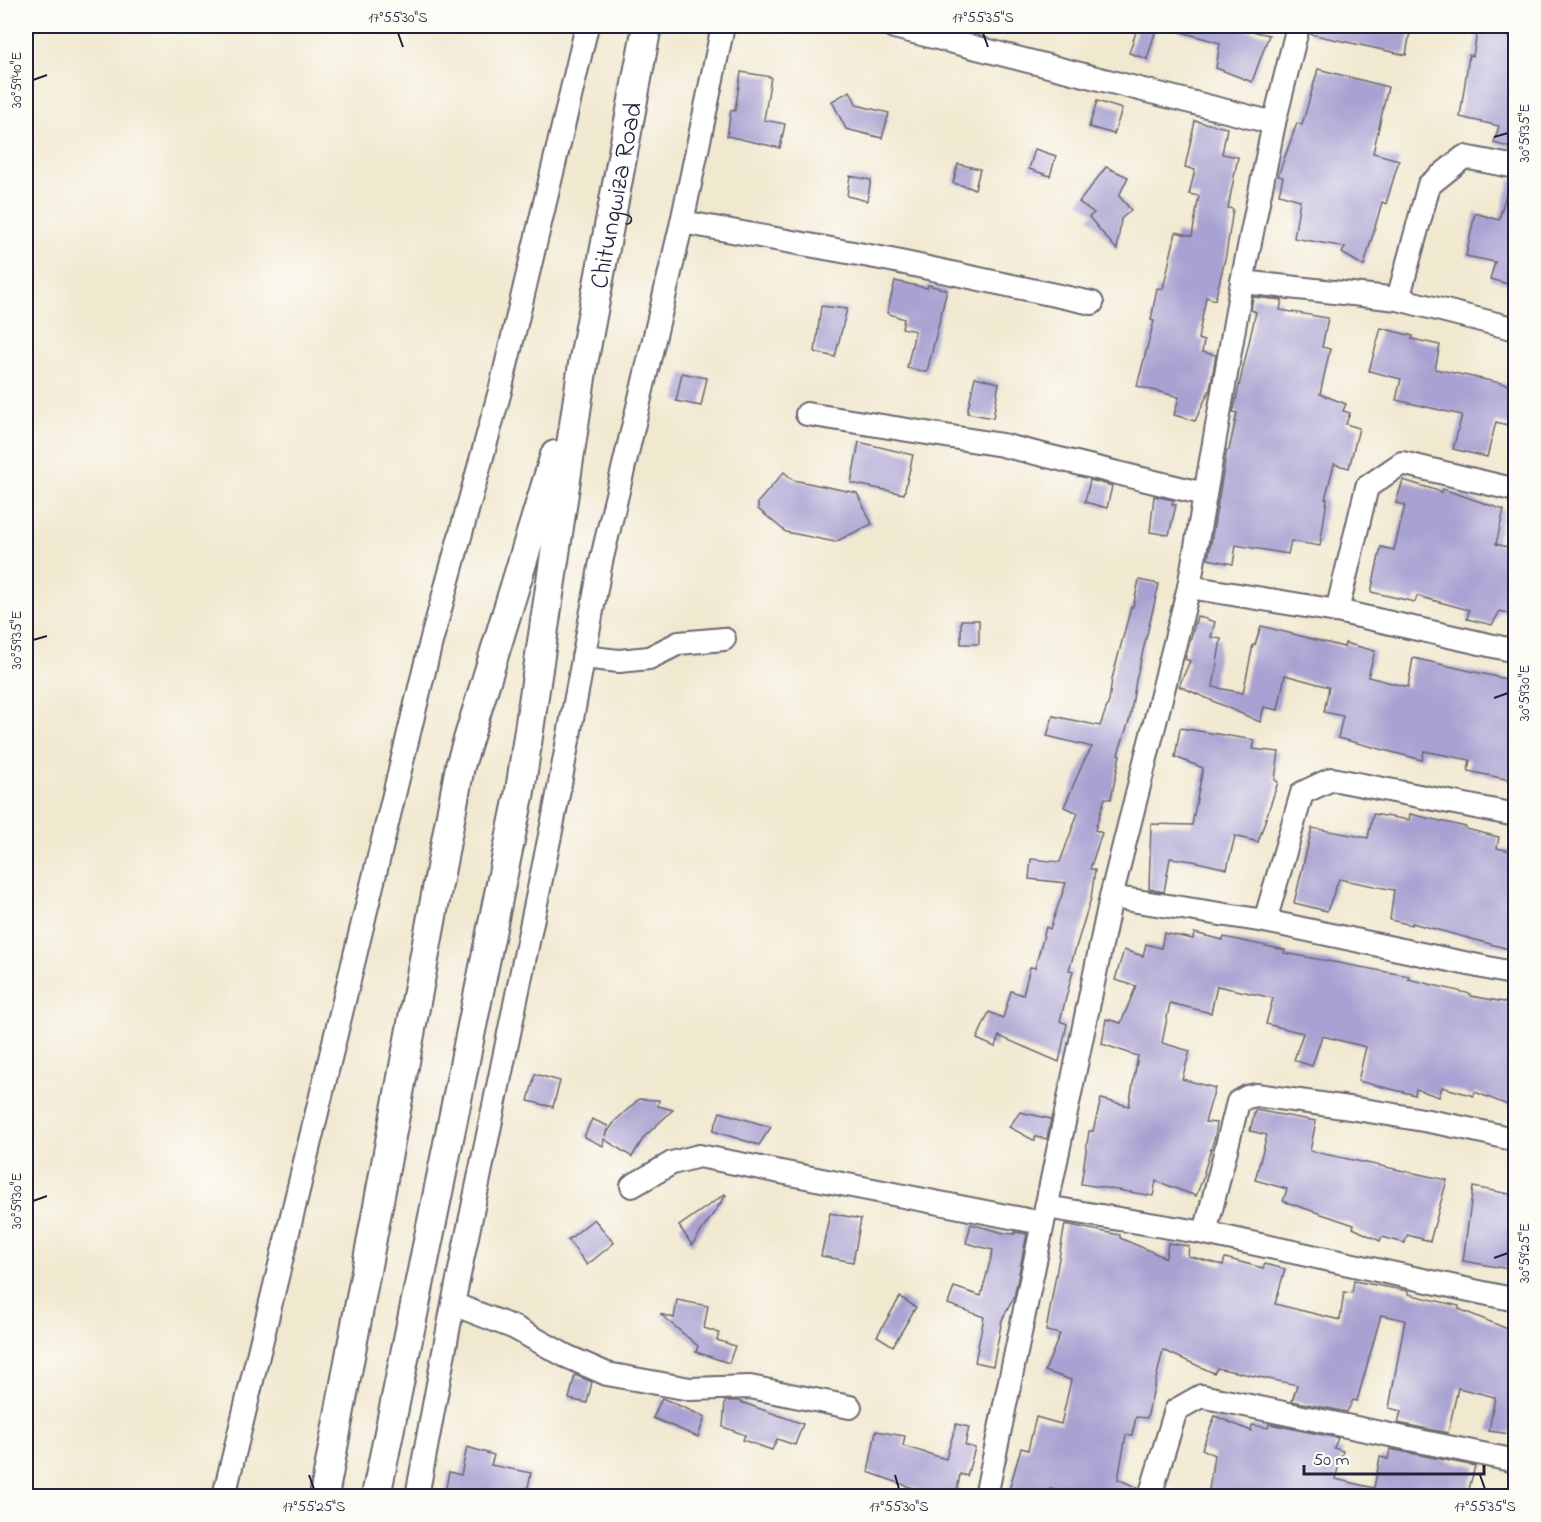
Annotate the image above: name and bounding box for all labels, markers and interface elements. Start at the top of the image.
text: 17°55'30"S [368,7,428,29]
text: 17°55'35"S [952,7,1014,29]
text: 30°59'40"E [6,52,28,108]
street label: Chitungwiza Road [582,99,654,292]
text: 30°59'35"E [1514,104,1536,162]
text: 30°59'35"E [6,611,28,669]
text: 30°59'30"E [1514,665,1536,721]
text: 30°59'30"E [6,1173,28,1229]
text: 30°59'25"E [1514,1223,1536,1283]
scale bar [1304,1438,1484,1476]
text: 50 m [1313,1448,1350,1474]
text: 17°55'25"S [283,1496,346,1518]
text: 17°55'30"S [869,1496,929,1518]
text: 17°55'35"S [1454,1496,1516,1518]

